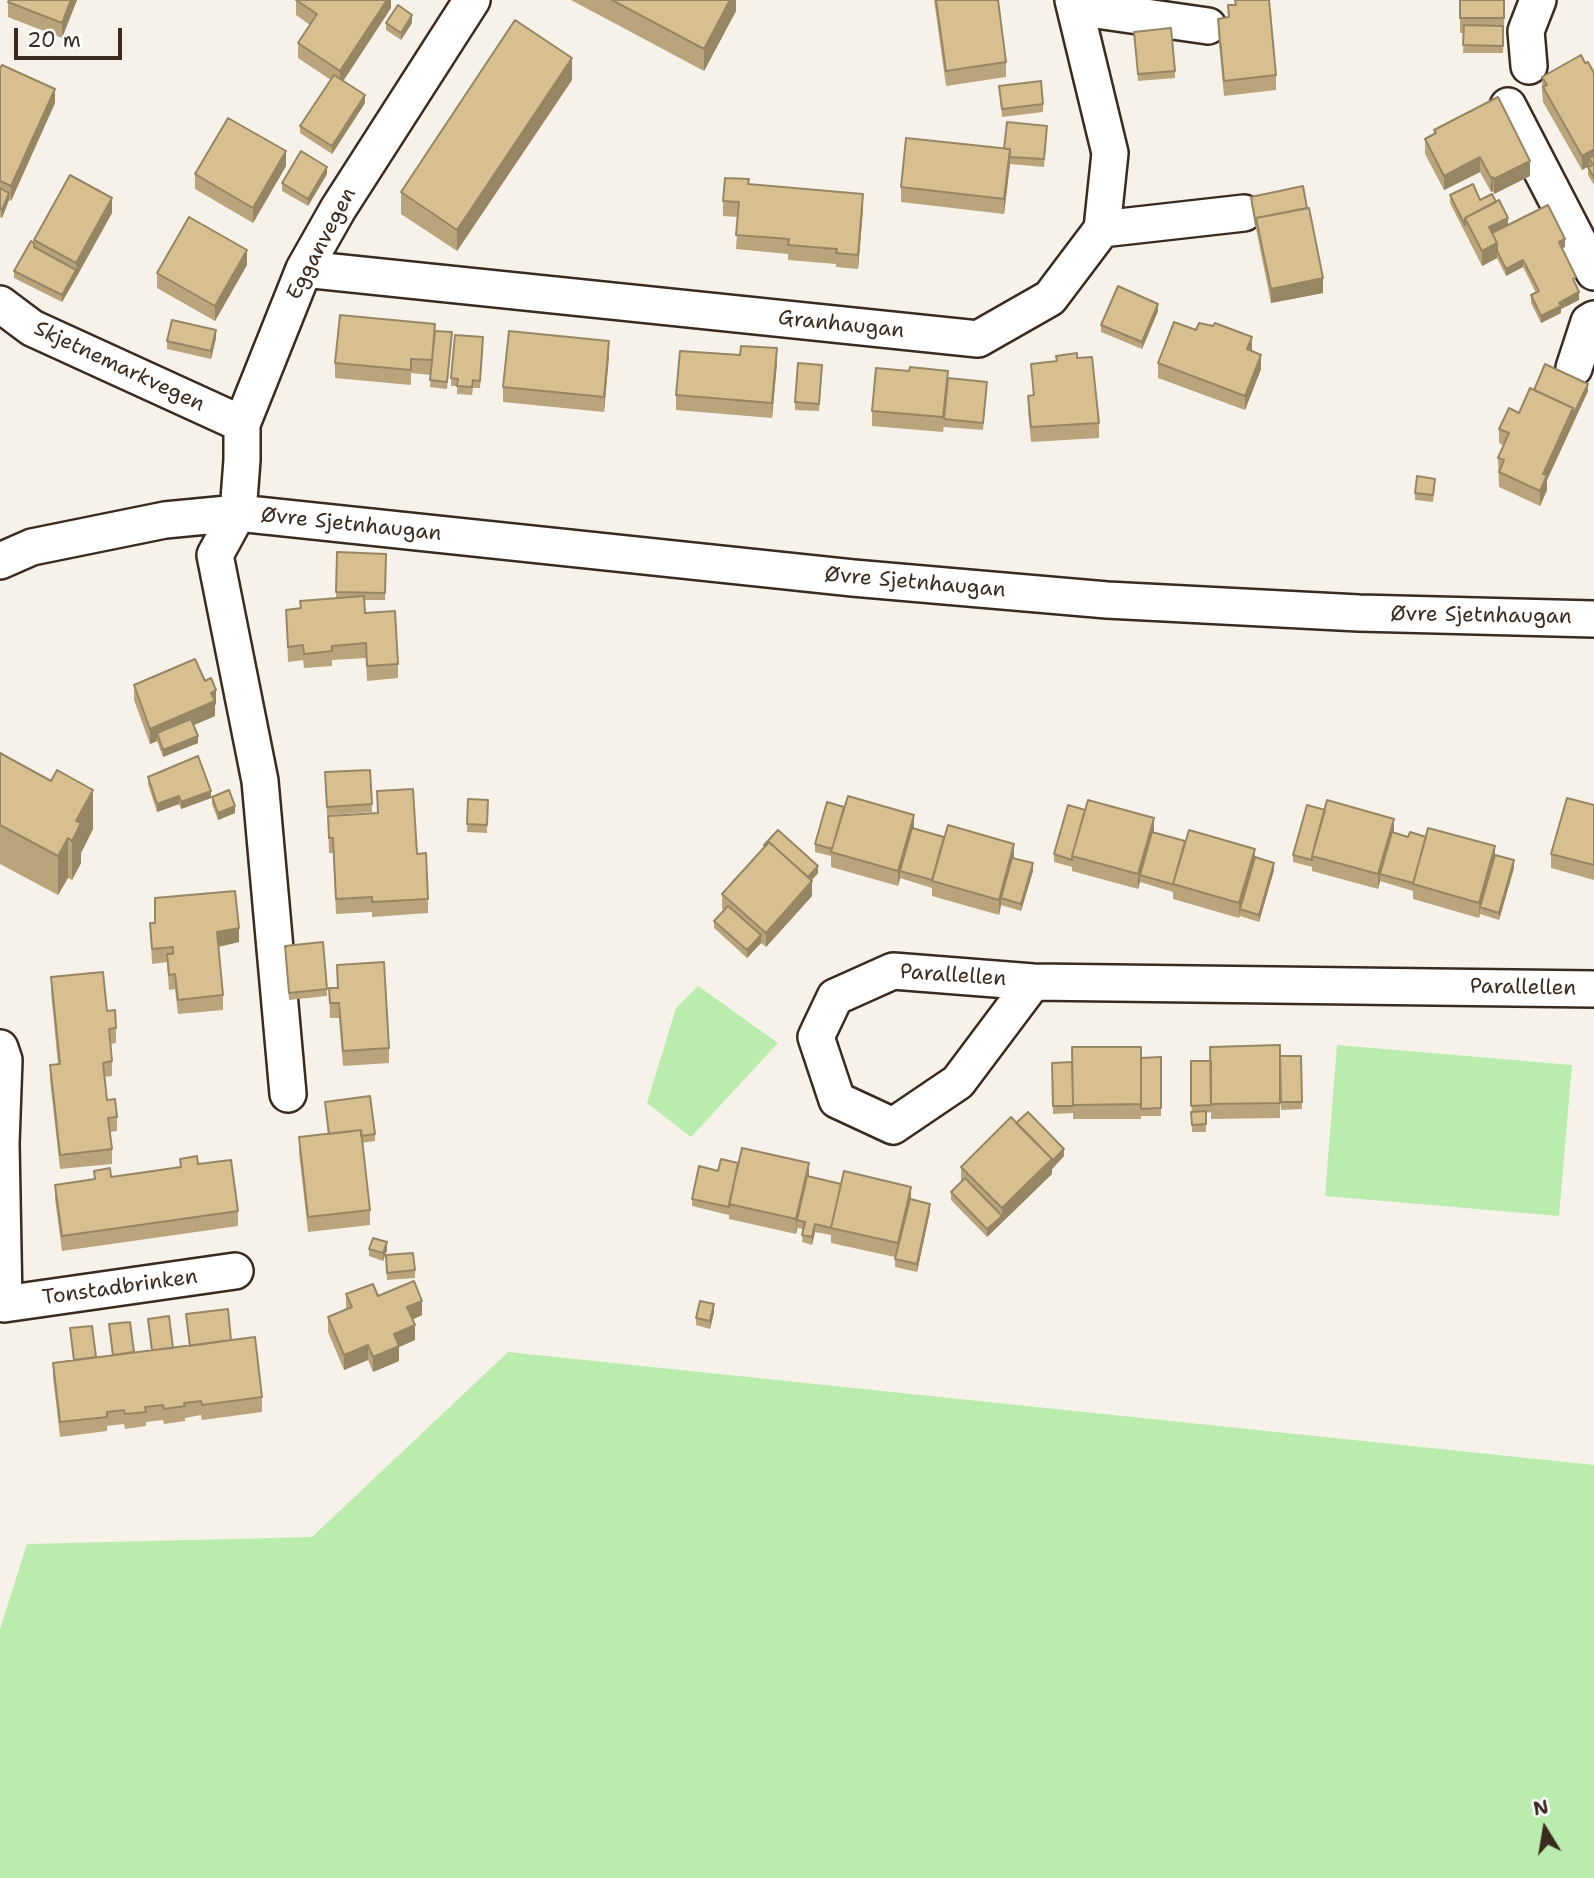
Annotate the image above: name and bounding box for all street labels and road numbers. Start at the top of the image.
street label: Egganvegen [282,184,362,304]
street label: Granhaugan [777,306,905,344]
street label: Skjetnemarkvegen [30,316,208,418]
street label: Øvre Sjetnhaugan [259,503,443,547]
street label: Øvre Sjetnhaugan [823,563,1007,603]
street label: Øvre Sjetnhaugan [1390,602,1572,630]
street label: Parallellen [899,960,1007,992]
street label: Parallellen [1470,974,1576,1002]
street label: Tonstadbrinken [41,1265,199,1311]

